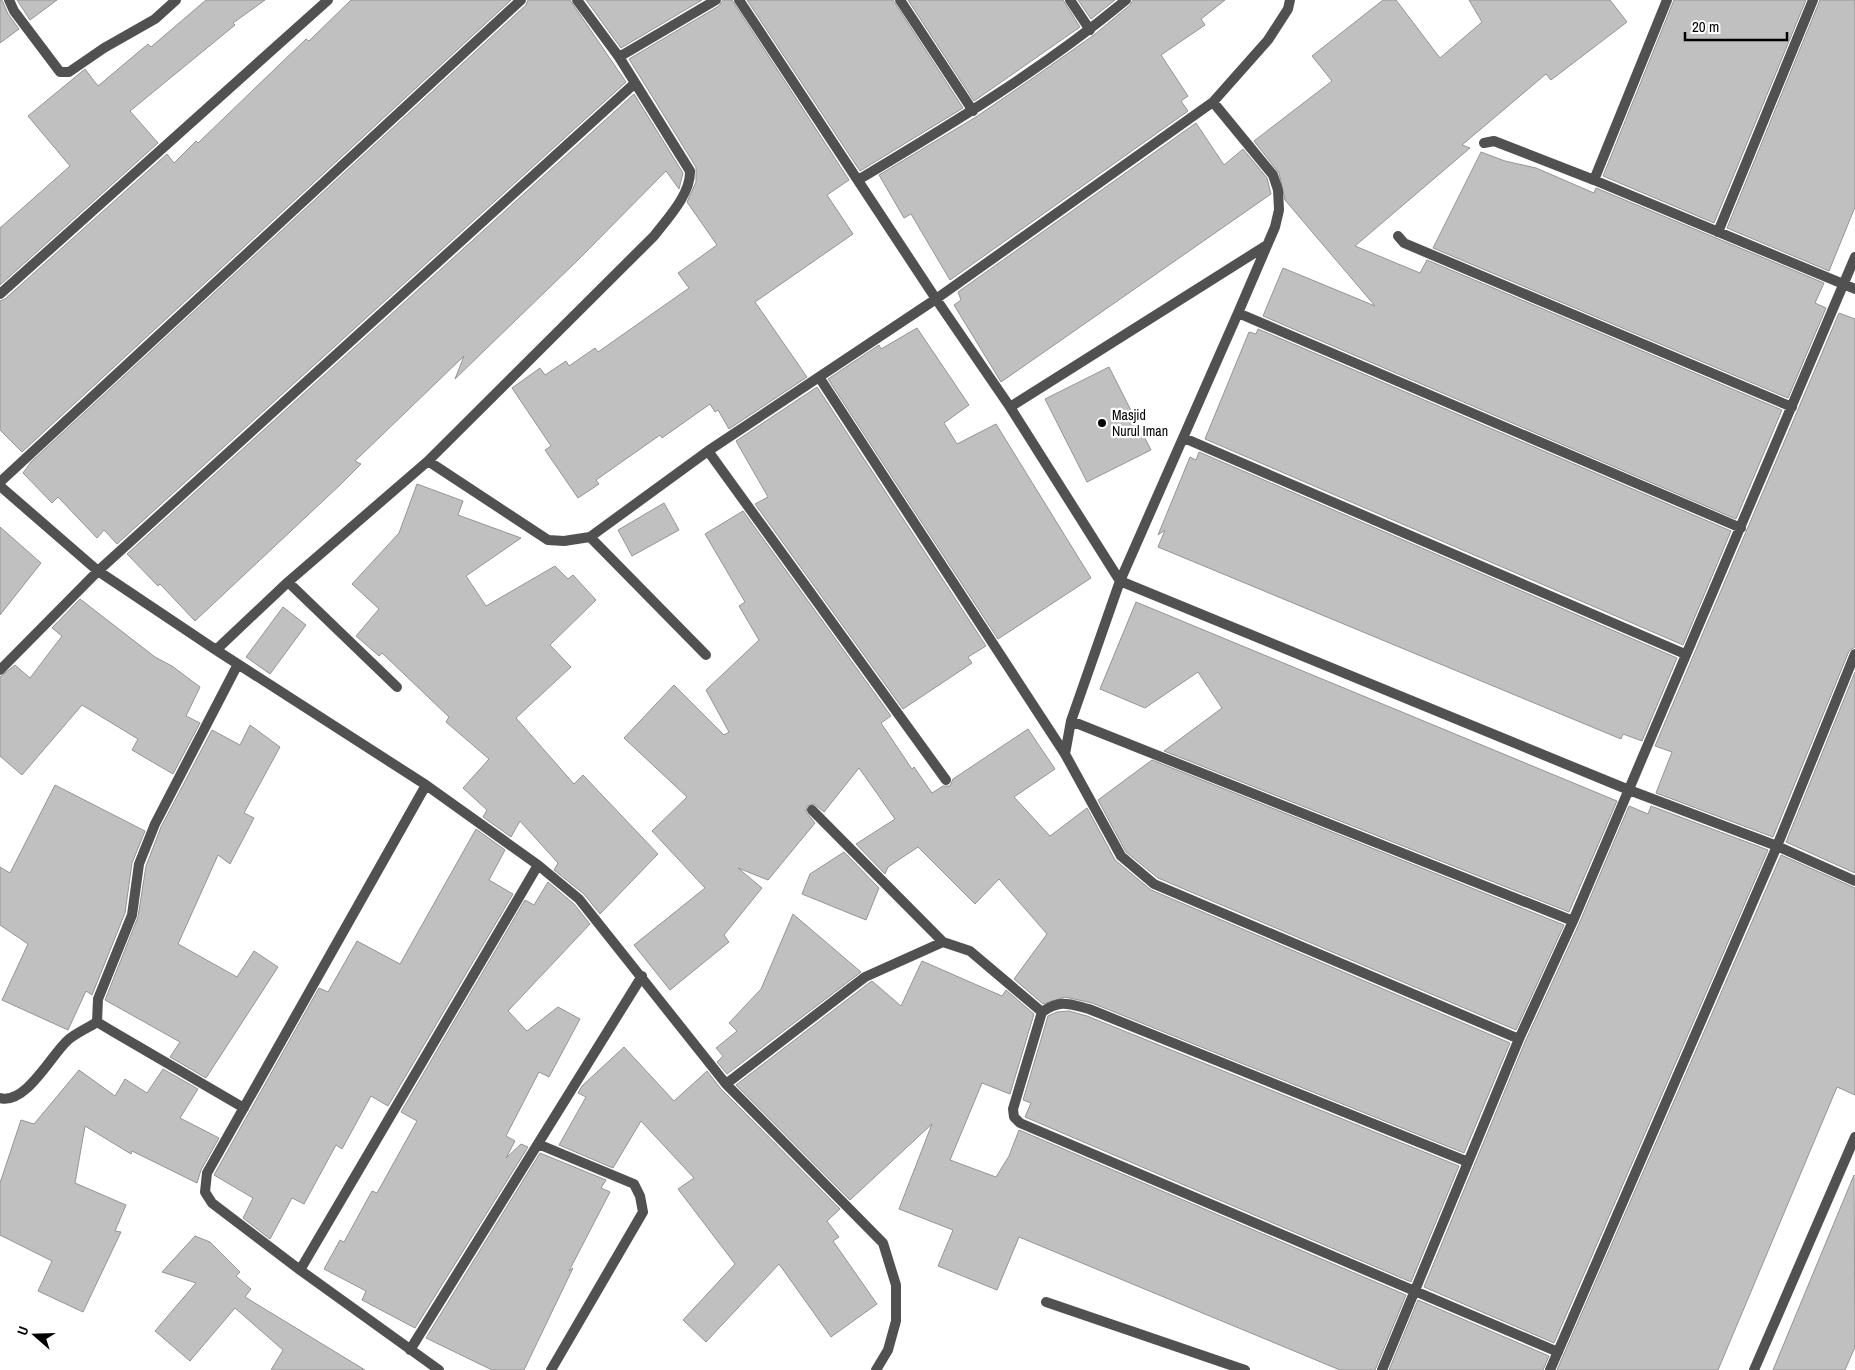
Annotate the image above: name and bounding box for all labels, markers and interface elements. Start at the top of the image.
scale bar [1685,10,1788,42]
text: 20 m [1692,16,1719,37]
place label: Masjid Nurul Iman [1112,406,1168,440]
marker: Masjid Nurul Iman [1096,417,1108,429]
north arrow [10,1310,60,1360]
text: U [13,1324,33,1338]

